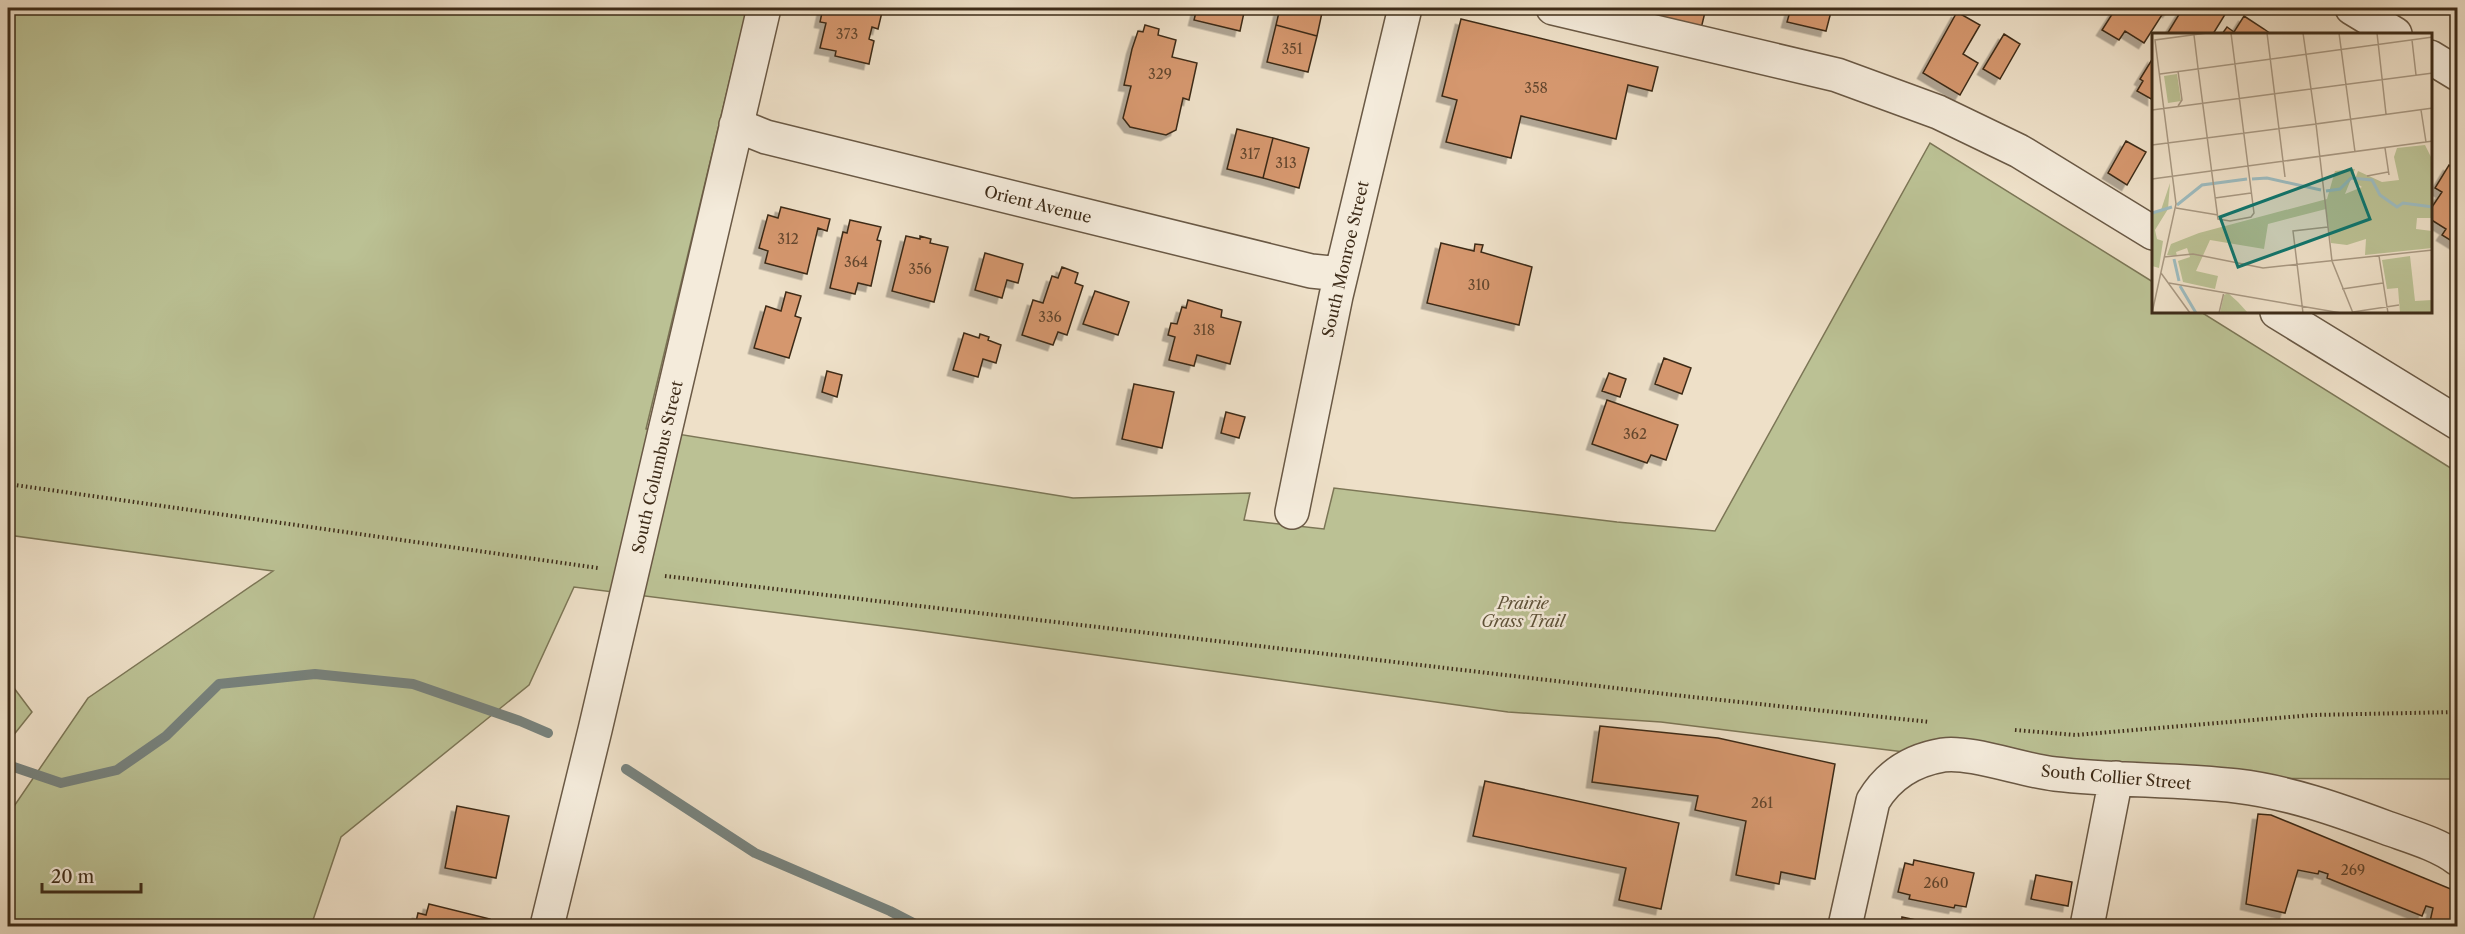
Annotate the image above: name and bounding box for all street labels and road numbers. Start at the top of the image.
street label: South Monroe Street [1317,179,1373,339]
street label: Orient Avenue [982,181,1094,227]
street label: South Columbus Street [627,378,687,555]
street label: South Collier Street [2040,760,2192,794]

